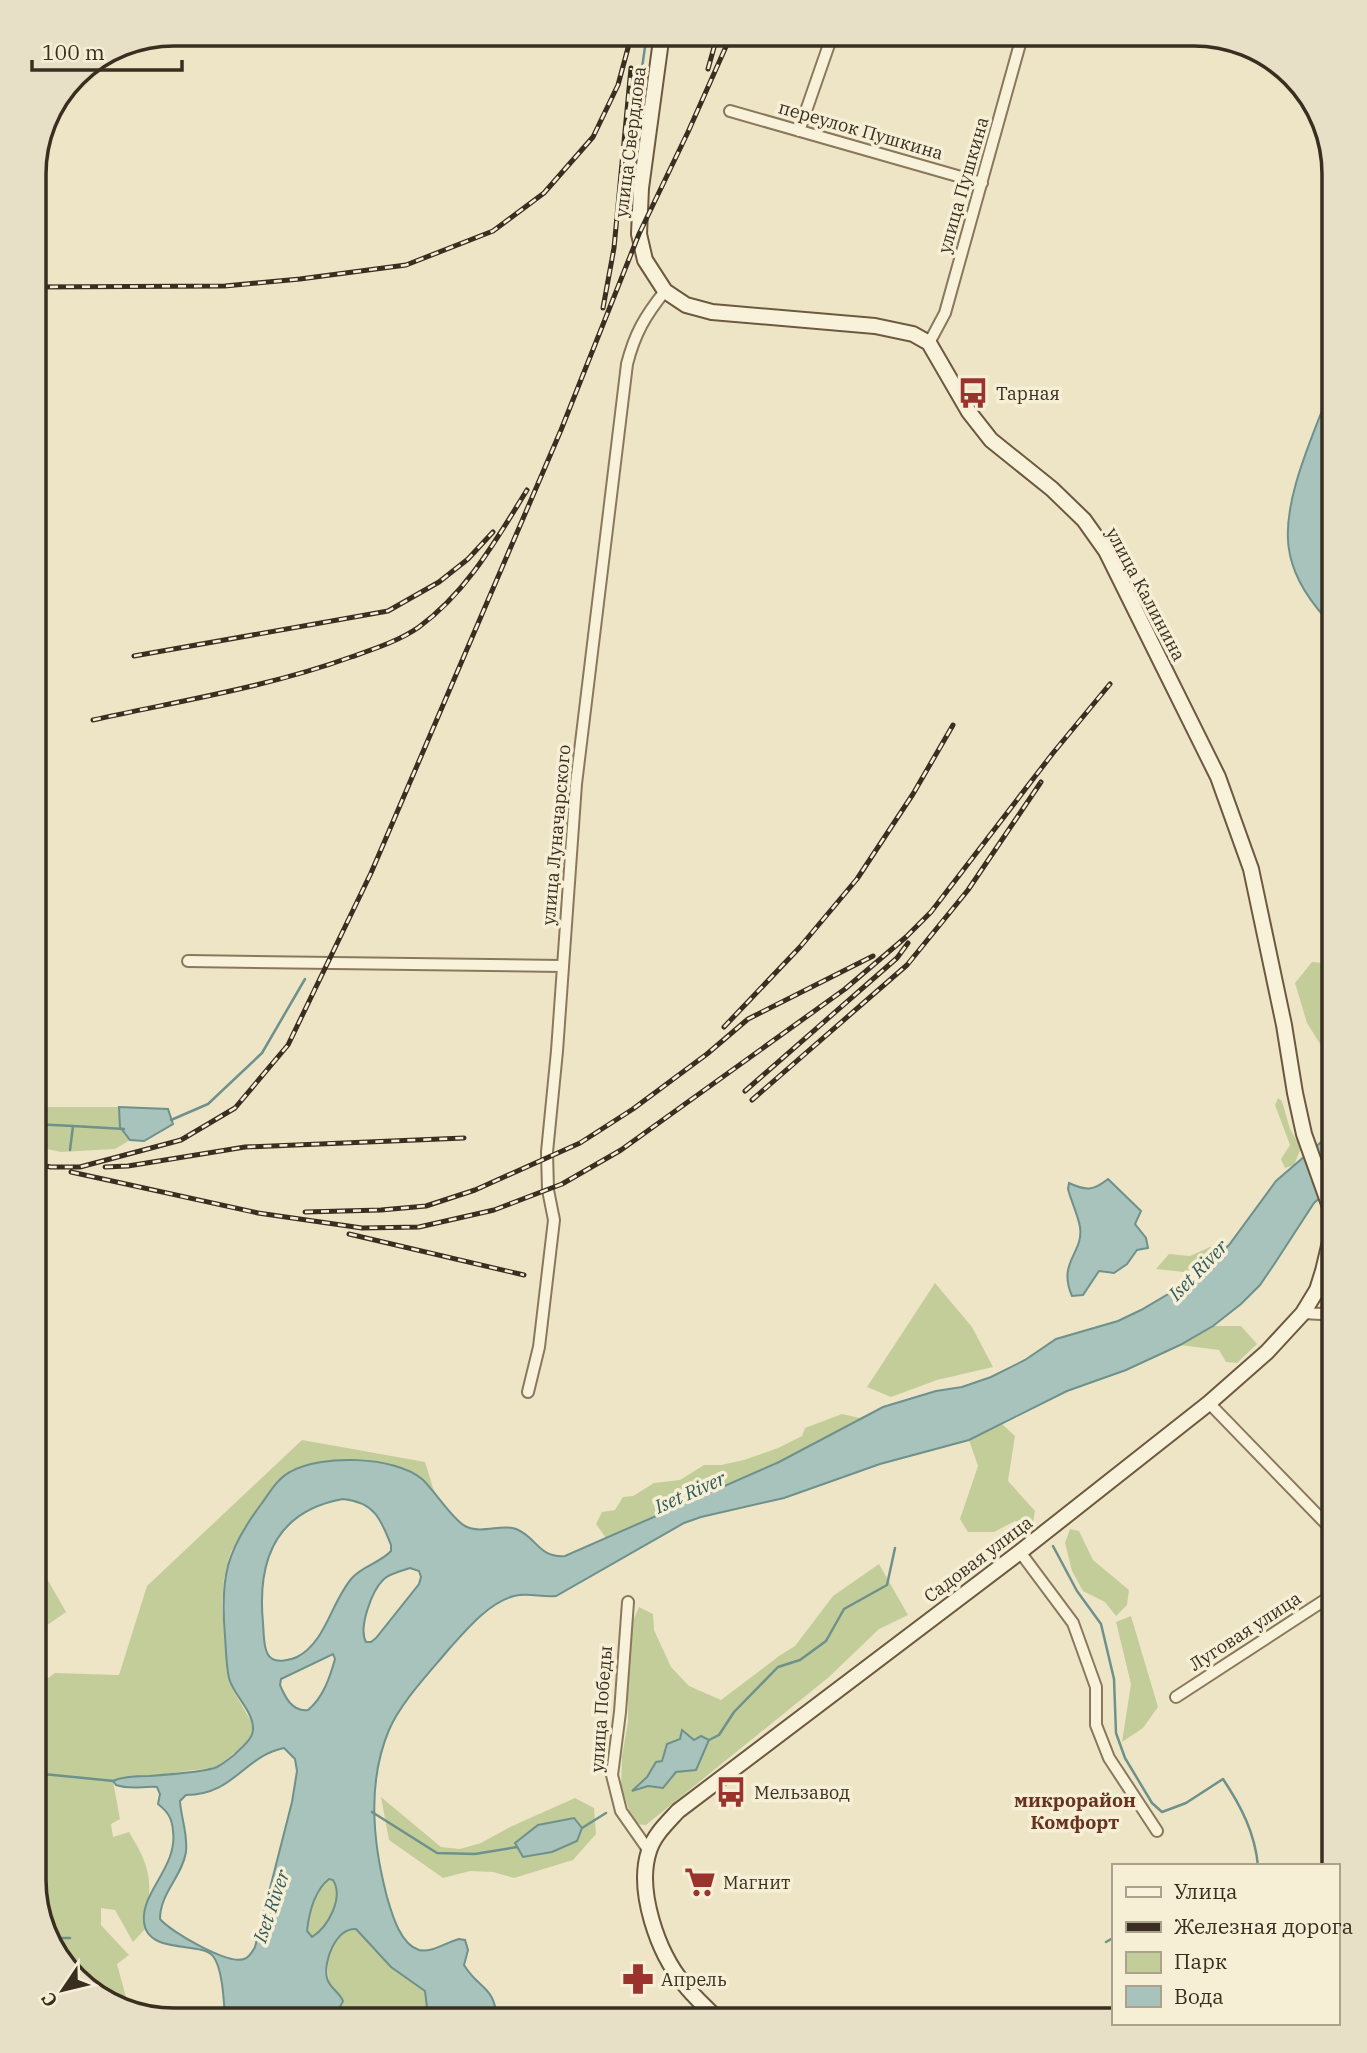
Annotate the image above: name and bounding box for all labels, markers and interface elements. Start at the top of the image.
scale bar [32,28,182,72]
text: 100 m [42,38,105,66]
street label: улица Свердлова [609,65,651,219]
street label: переулок Пушкина [776,95,946,165]
street label: улица Пушкина [933,114,994,256]
bus stop icon: Тарная [956,376,990,410]
place label: Тарная [996,382,1060,405]
street label: улица Калинина [1101,523,1191,665]
street label: улица Луначарского [537,744,575,926]
water label: Iset River [1163,1234,1233,1306]
water label: Iset River [650,1465,730,1519]
street label: Садовая улица [919,1511,1037,1607]
street label: Луговая улица [1185,1586,1305,1676]
street label: улица Победы [585,1645,617,1773]
bus stop icon: Мельзавод [714,1775,748,1809]
place label: Мельзавод [754,1781,850,1804]
district label: микрорайон Комфорт [1014,1788,1136,1834]
legend [1112,1864,1339,2025]
supermarket icon: Магнит [683,1865,717,1899]
water label: Iset River [247,1866,295,1946]
place label: Магнит [723,1871,790,1894]
text: Улица [1174,1877,1238,1905]
text: Железная дорога [1174,1912,1353,1940]
text: Парк [1174,1947,1227,1975]
north arrow [28,1955,98,2025]
pharmacy icon: Апрель [621,1962,655,1996]
place label: Апрель [661,1968,727,1991]
text: Вода [1174,1982,1224,2010]
text: С [36,1988,63,2012]

